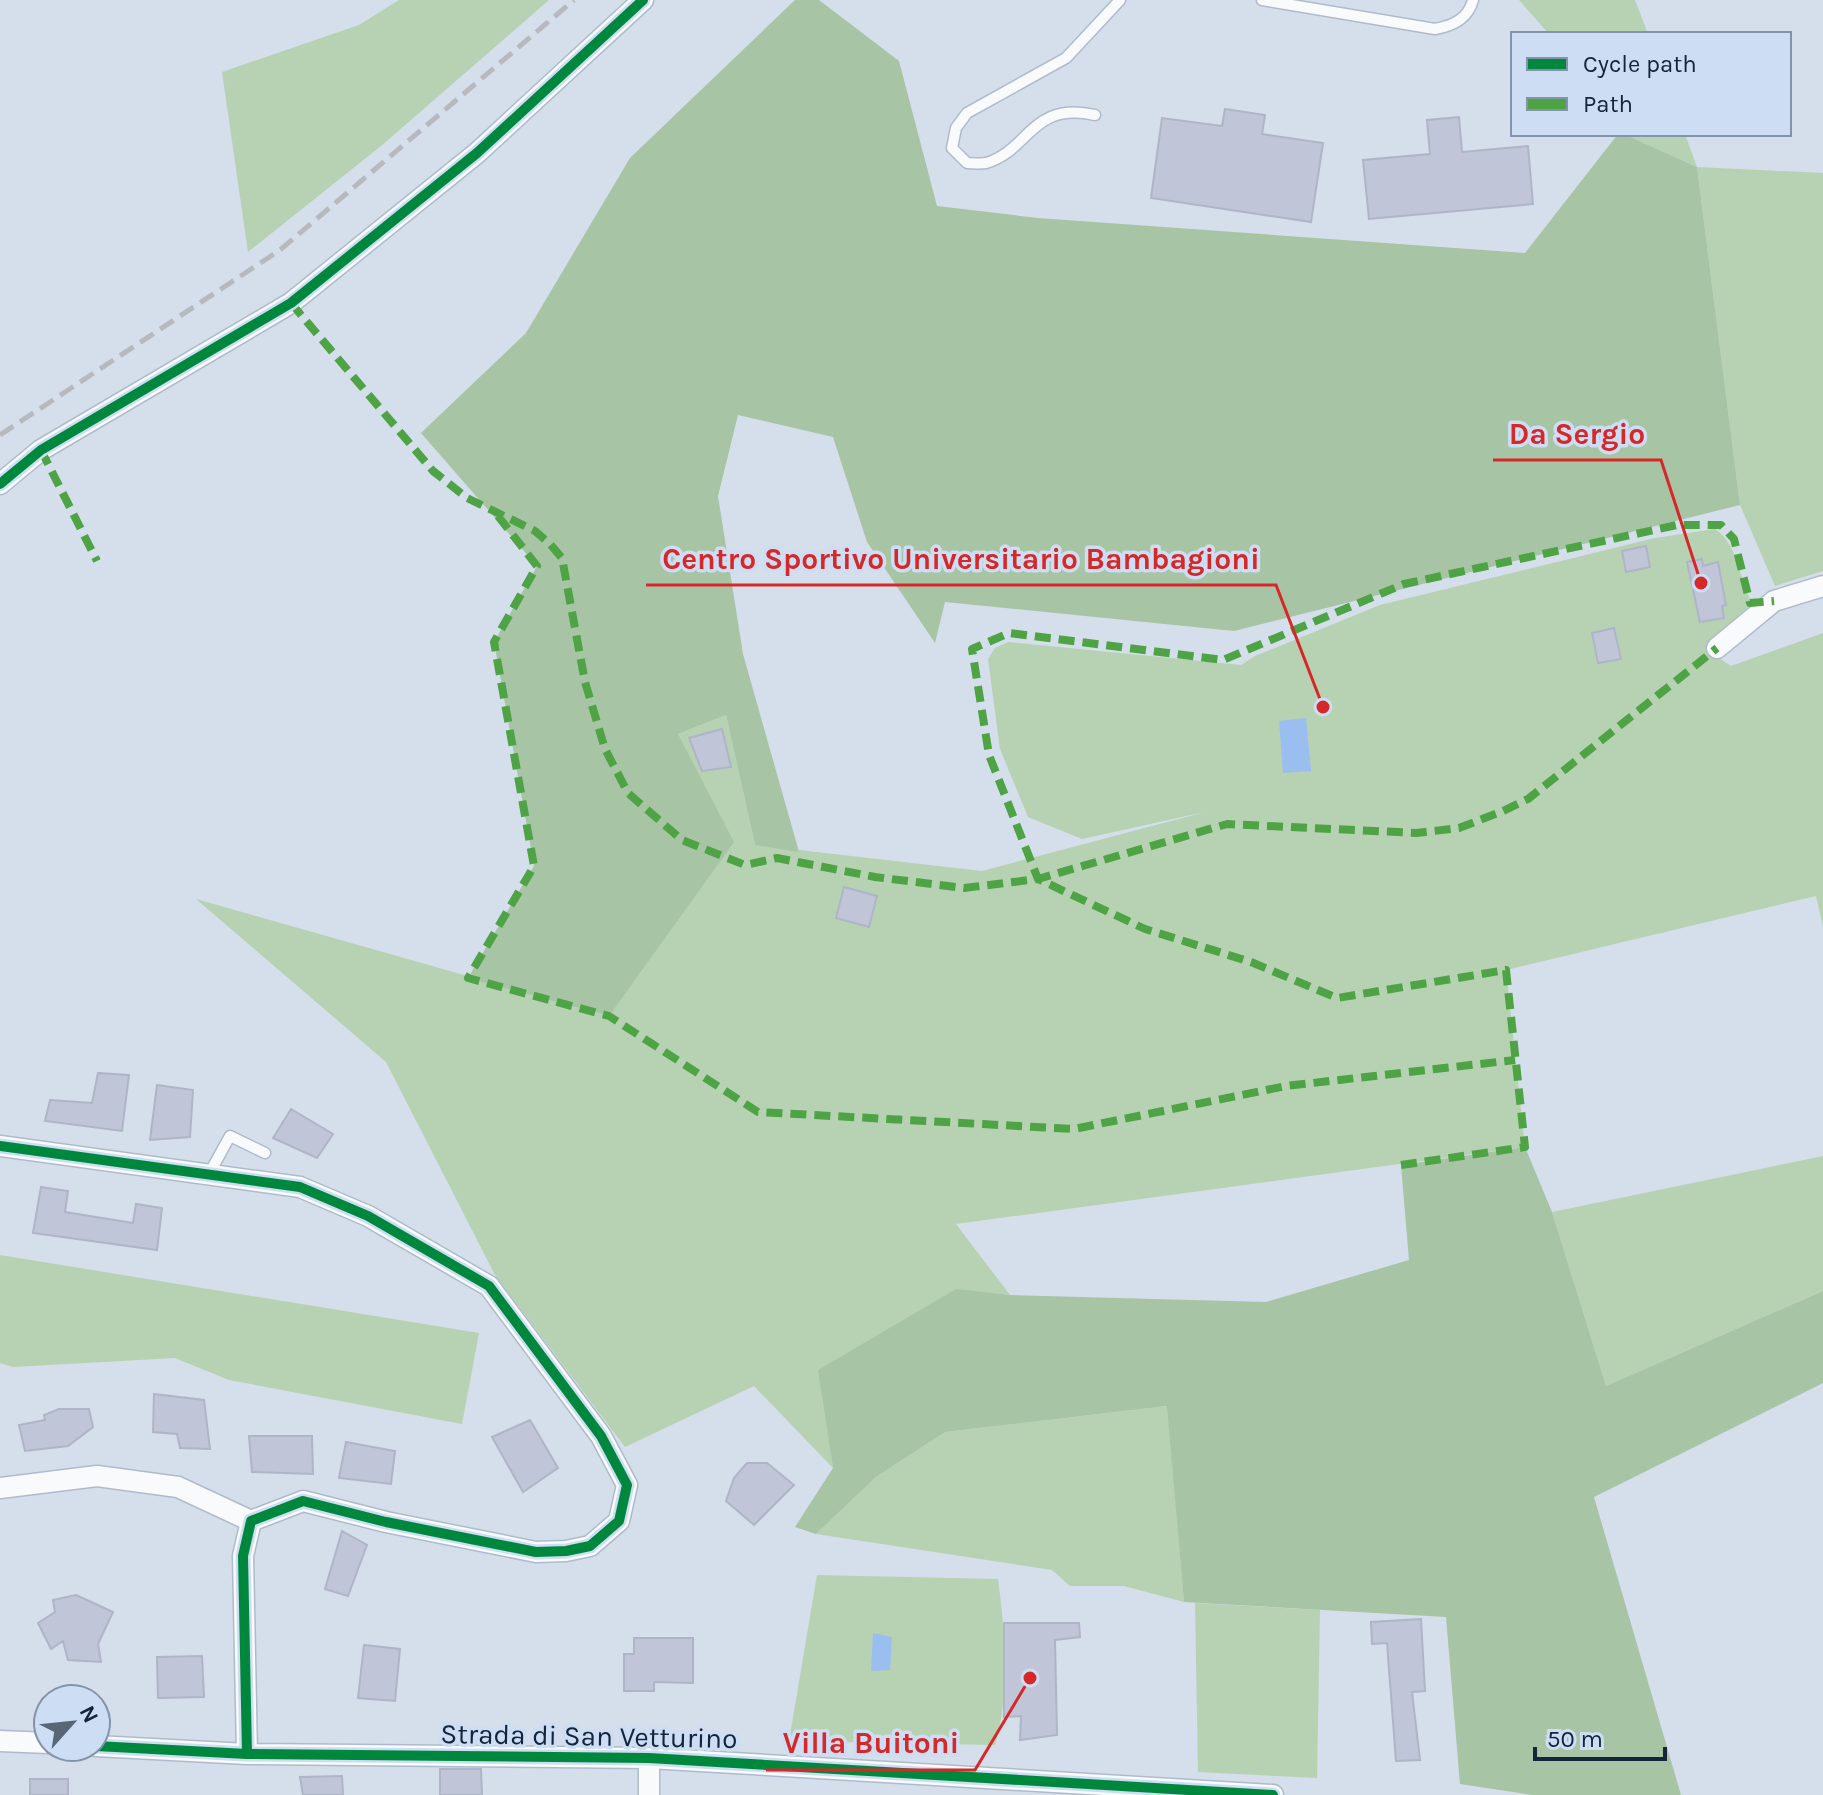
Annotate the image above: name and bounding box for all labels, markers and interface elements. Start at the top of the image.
legend [1511,32,1791,136]
text: Cycle path [1583,50,1697,78]
text: Path [1583,90,1633,118]
callout: Da Sergio [1493,406,1661,460]
text: Da Sergio [1509,416,1645,452]
callout: Centro Sportivo Universitario Bambagioni [646,531,1276,585]
text: Centro Sportivo Universitario Bambagioni [662,541,1260,577]
north arrow [32,1683,112,1763]
text: N [74,1701,104,1727]
scale bar [1535,1711,1665,1761]
callout: Villa Buitoni [766,1716,975,1770]
street label: Strada di San Vetturino [440,1717,738,1755]
text: Villa Buitoni [783,1725,959,1761]
text: 50 m [1547,1725,1603,1753]

